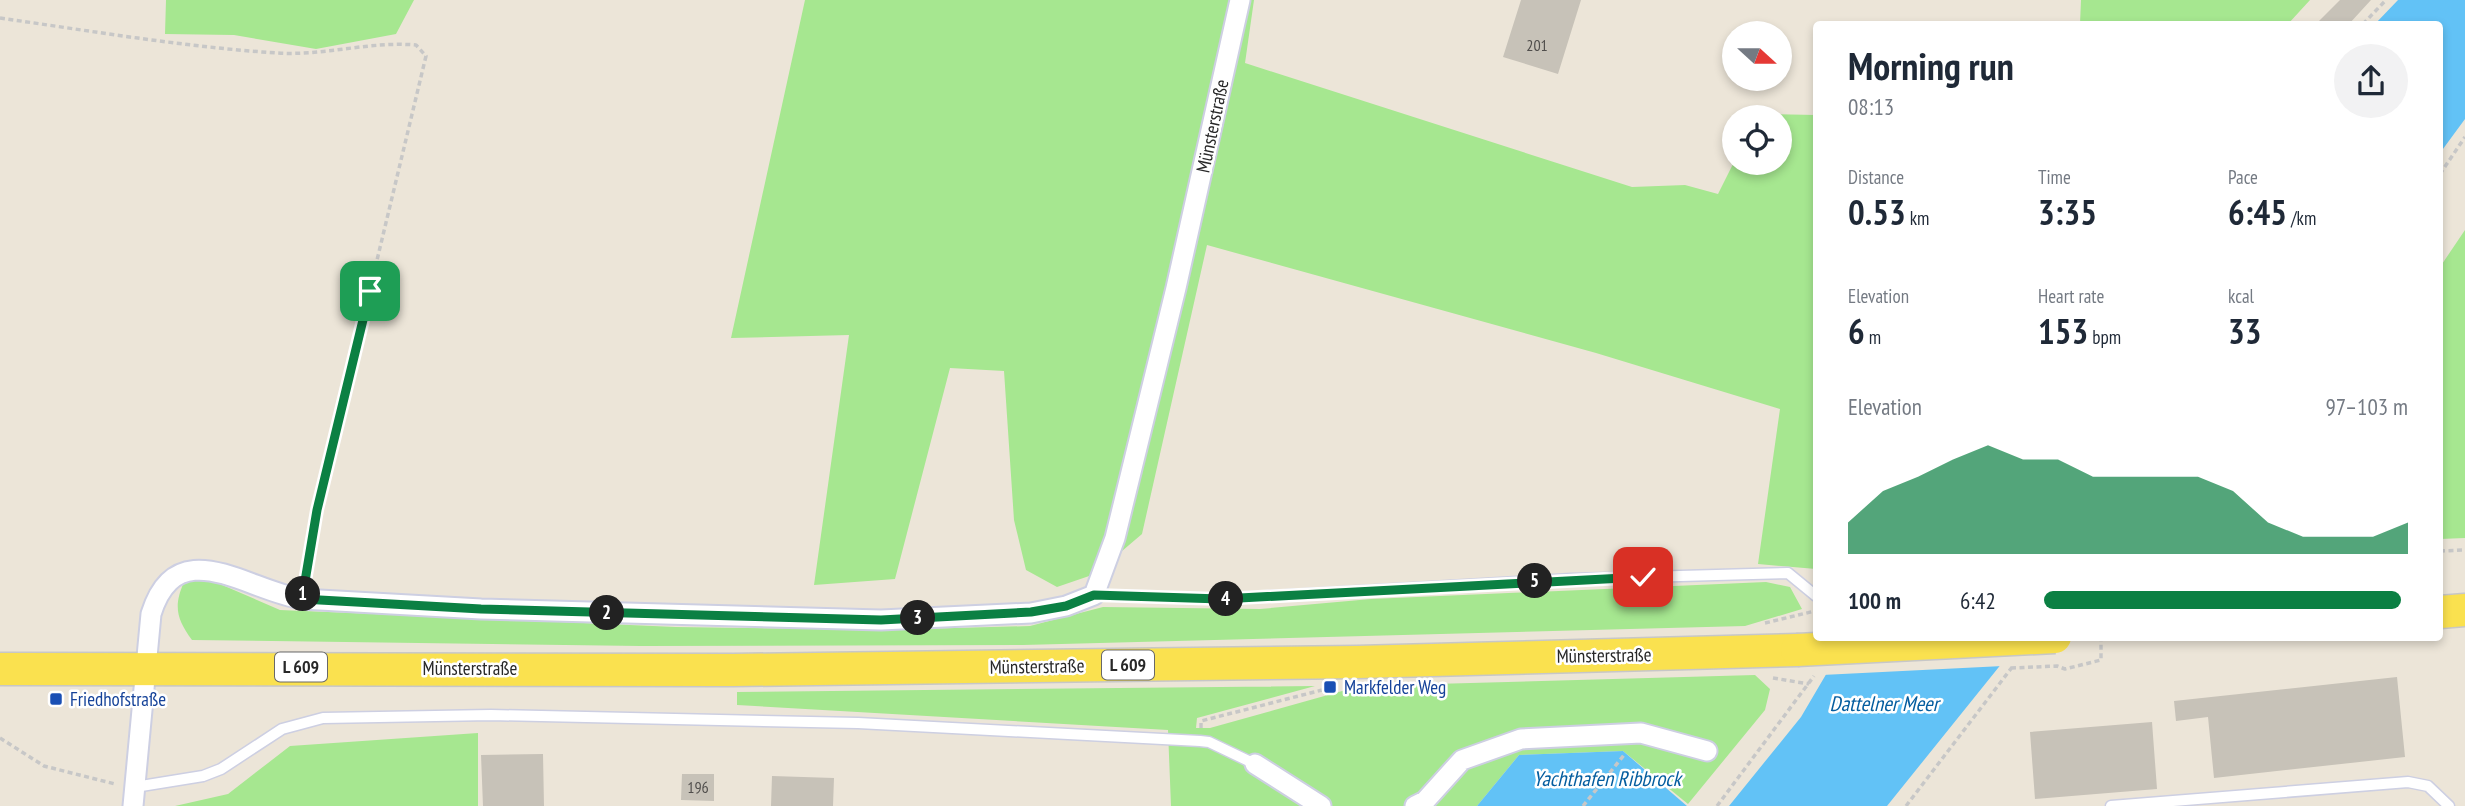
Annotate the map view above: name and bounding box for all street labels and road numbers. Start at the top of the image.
street label: Münsterstraße [1190,77,1234,175]
street label: Münsterstraße [1556,642,1652,668]
road number: L 609 [1102,650,1154,680]
road number: L 609 [275,652,327,682]
street label: Münsterstraße [989,653,1085,679]
street label: Münsterstraße [423,656,518,680]

